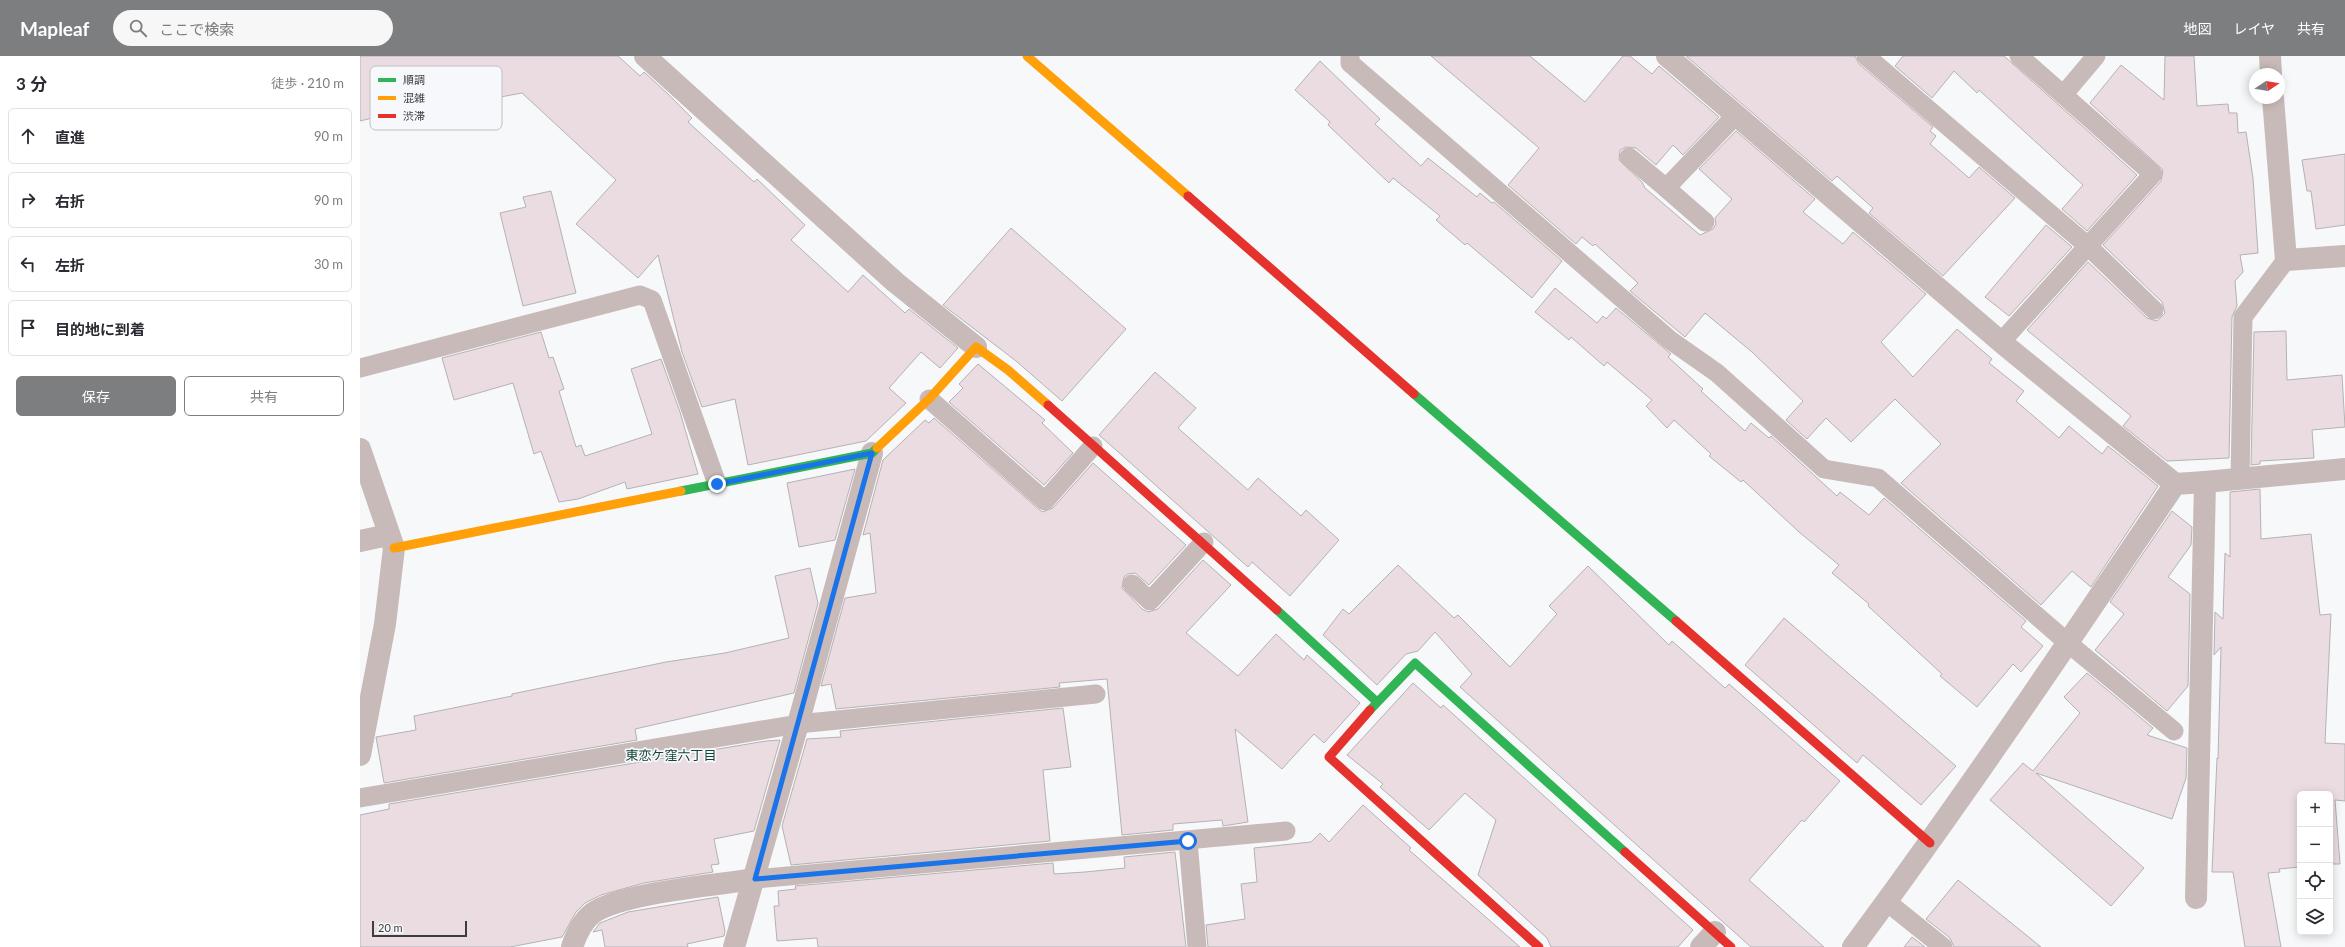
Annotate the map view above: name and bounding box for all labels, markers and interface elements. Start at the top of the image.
search box [113,10,393,46]
text: Mapleaf [20,17,89,40]
icon: search [127,17,149,39]
text: ここで検索 [159,20,234,38]
text: 地図 [2183,20,2211,37]
text: レイヤ [2233,20,2275,37]
text: 共有 [2297,20,2325,37]
legend [370,66,502,130]
north arrow [2249,68,2285,104]
text: 3 分 [16,73,47,94]
text: 順調 [403,73,425,86]
text: 徒歩 · 210 m [271,75,344,91]
text: 混雑 [403,91,425,104]
text: 渋滞 [403,109,425,122]
icon: ahead [17,125,39,147]
text: 直進 [55,128,85,146]
text: 90 m [314,128,343,144]
icon: right [17,189,39,211]
text: 右折 [55,192,85,210]
text: 90 m [314,192,343,208]
icon: left [17,253,39,275]
text: 左折 [55,256,85,274]
text: 30 m [314,256,343,272]
icon: arrive [17,317,39,339]
text: 目的地に到着 [55,320,145,338]
button: 保存 [16,376,176,416]
button: 共有 [184,376,344,416]
route end [708,475,726,493]
district label: 東恋ケ窪六丁目 [625,747,717,763]
map controls [2297,791,2333,935]
button: + [2297,791,2333,827]
button: − [2297,827,2333,863]
route start [1179,832,1197,850]
button: locate [2297,863,2333,899]
button: layers [2297,899,2333,935]
scale bar [372,919,467,938]
text: 20 m [378,921,403,934]

